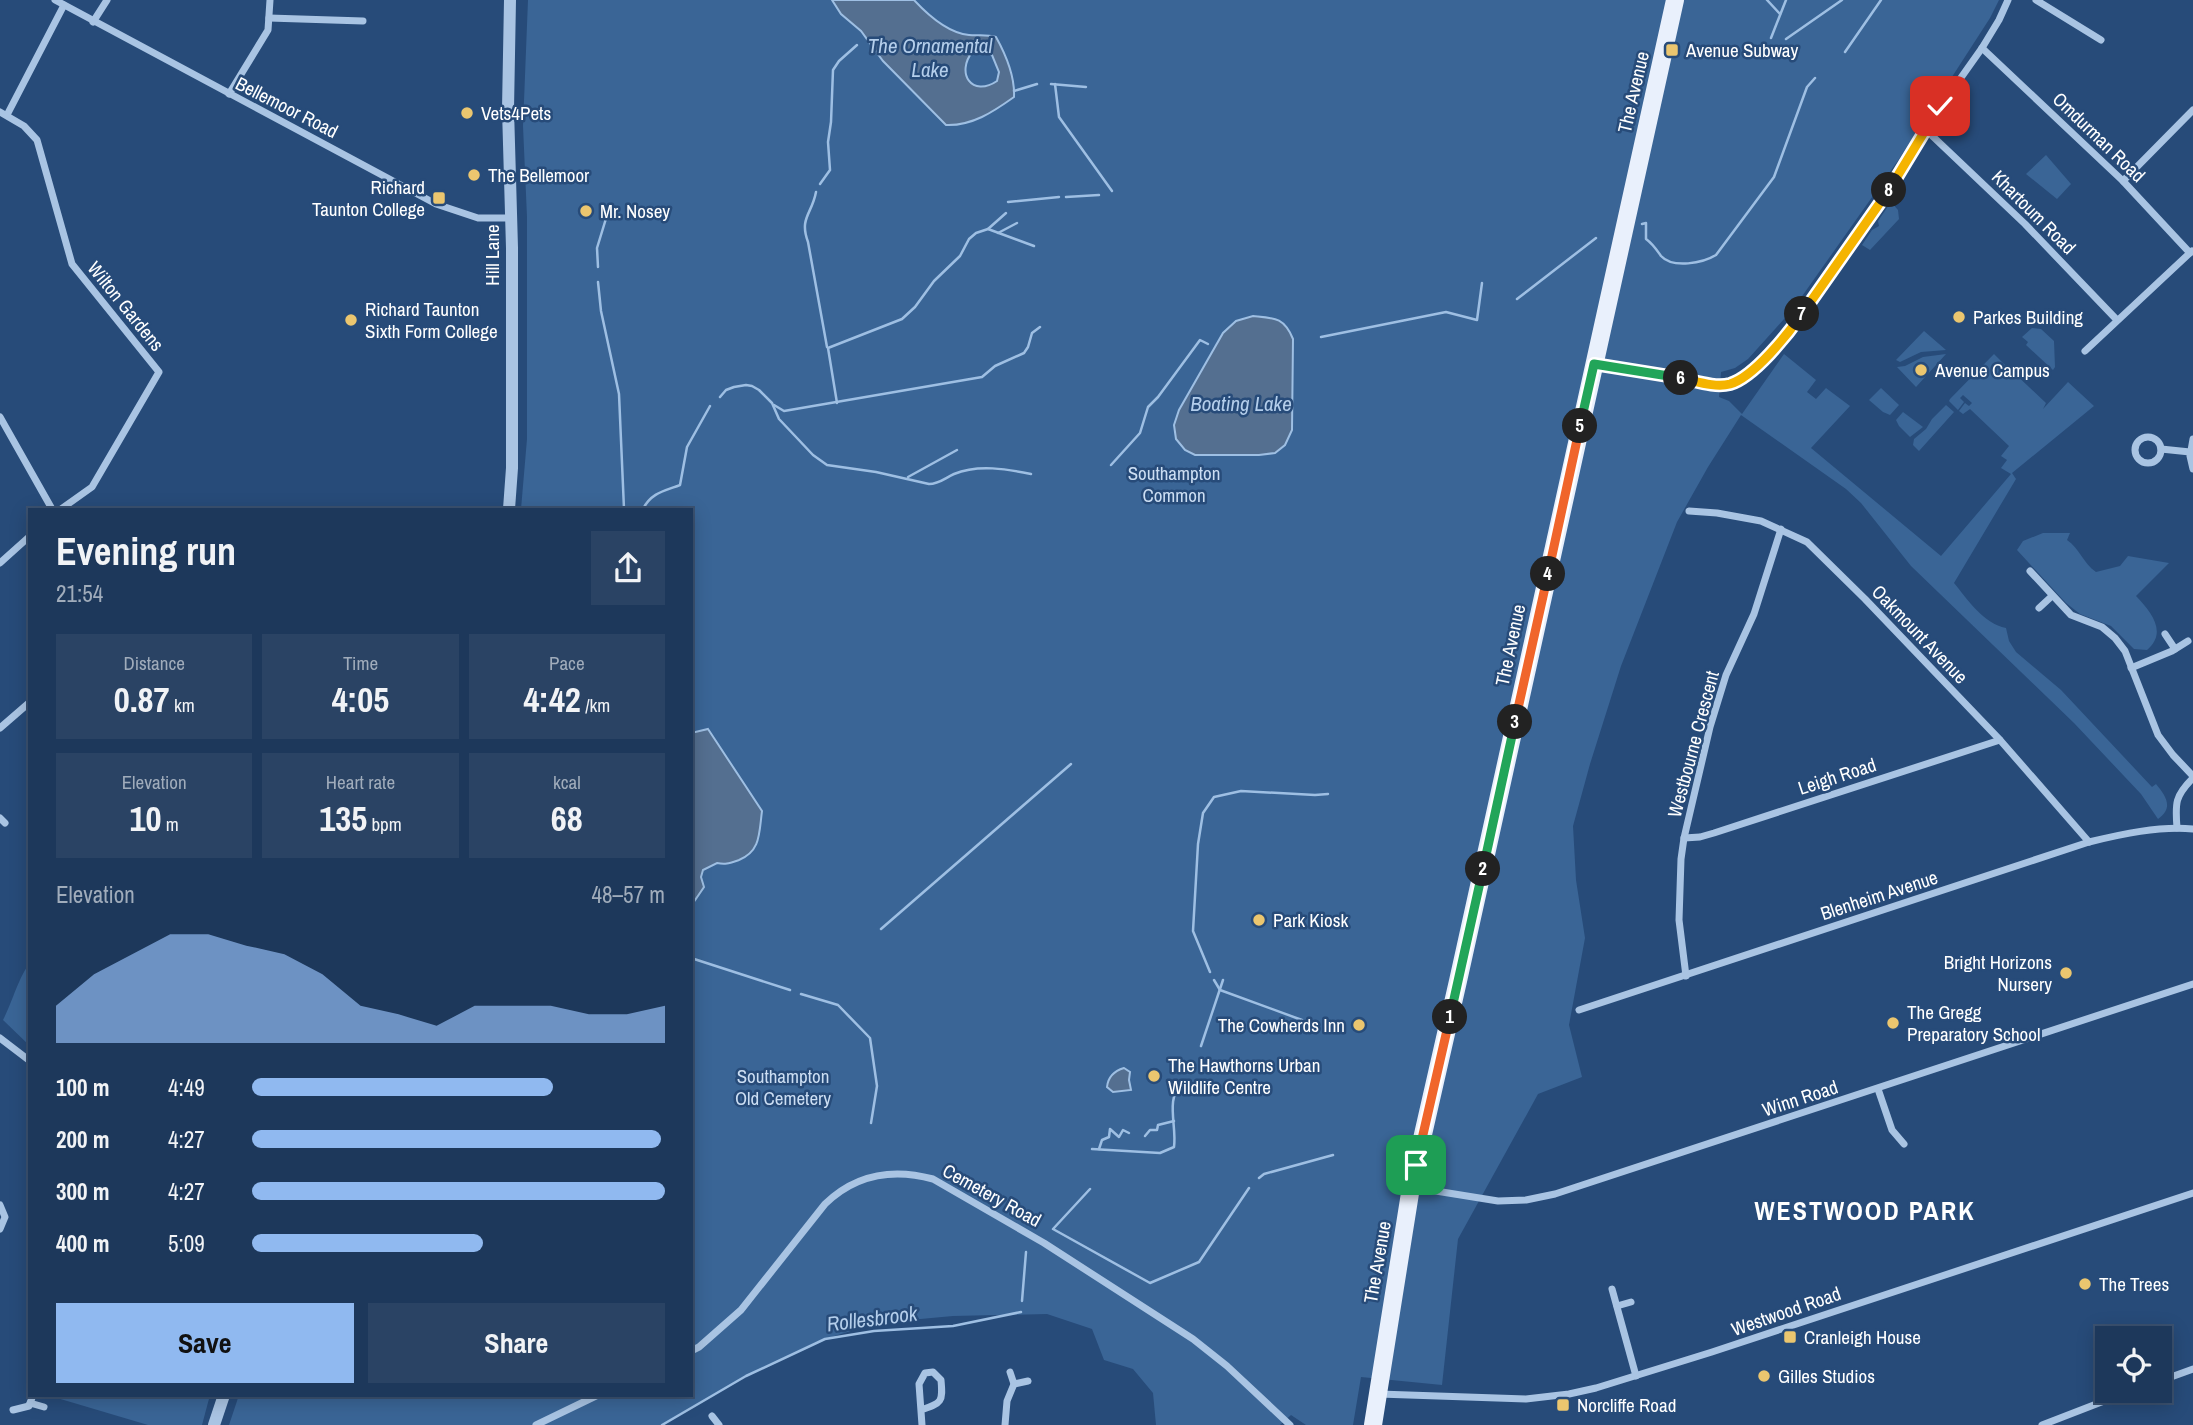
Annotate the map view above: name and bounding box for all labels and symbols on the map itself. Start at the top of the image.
water label: The Ornamental Lake [868,31,993,84]
place label: Avenue Subway [1685,37,1799,63]
marker: Avenue Subway [1664,42,1680,58]
street label: The Avenue [1611,49,1655,135]
street label: Bellemoor Road [231,70,343,144]
pin [1910,76,1970,136]
street label: Omdurman Road [2047,86,2151,188]
place label: Vets4Pets [481,100,551,126]
marker: Vets4Pets [459,105,475,121]
place label: The Bellemoor [488,162,590,188]
street label: Khartoum Road [1986,164,2082,260]
marker: The Bellemoor [466,167,482,183]
pin: 8 [1871,172,1906,208]
place label: Richard Taunton College [312,174,425,222]
marker: Richard Taunton College [431,190,447,206]
place label: Mr. Nosey [600,198,670,224]
marker: Mr. Nosey [578,203,594,219]
street label: Hill Lane [479,224,505,286]
street label: Wilton Gardens [82,256,170,356]
place label: Richard Taunton Sixth Form College [365,296,498,344]
pin: 7 [1784,296,1820,332]
place label: Parkes Building [1973,304,2083,330]
marker: Parkes Building [1951,309,1967,325]
marker: Richard Taunton Sixth Form College [343,312,359,328]
place label: Avenue Campus [1934,357,2050,383]
pin: 6 [1664,360,1698,396]
marker: Avenue Campus [1913,362,1929,378]
water label: Boating Lake [1190,389,1292,418]
pin: 5 [1562,408,1598,444]
park label: Southampton Common [1128,460,1220,508]
pin: 4 [1530,556,1566,592]
street label: Oakmount Avenue [1866,579,1974,689]
street label: The Avenue [1489,602,1531,688]
street label: Westbourne Crescent [1661,667,1725,820]
pin: 3 [1498,704,1532,740]
street label: Leigh Road [1795,751,1879,801]
pin: 2 [1466,852,1500,886]
street label: Blenheim Avenue [1817,864,1941,926]
place label: Park Kiosk [1273,907,1349,933]
marker: Park Kiosk [1251,912,1267,928]
place label: Bright Horizons Nursery [1944,949,2052,997]
marker: Bright Horizons Nursery [2058,965,2074,981]
place label: The Gregg Preparatory School [1907,999,2040,1047]
pin: 1 [1432,1000,1468,1034]
place label: The Cowherds Inn [1218,1012,1345,1038]
marker: The Gregg Preparatory School [1885,1015,1901,1031]
marker: The Cowherds Inn [1351,1017,1367,1033]
place label: The Hawthorns Urban Wildlife Centre [1168,1052,1320,1100]
park label: Southampton Old Cemetery [735,1063,831,1111]
marker: The Hawthorns Urban Wildlife Centre [1146,1068,1162,1084]
street label: Winn Road [1759,1074,1841,1122]
pin [1386,1135,1446,1195]
street label: Cemetery Road [938,1157,1046,1233]
district label: WESTWOOD PARK [1754,1193,1976,1228]
street label: The Avenue [1357,1219,1397,1305]
place label: The Trees [2099,1271,2169,1297]
marker: The Trees [2077,1276,2093,1292]
street label: Westwood Road [1728,1280,1844,1342]
water label: Rollesbrook [825,1298,920,1338]
place label: Cranleigh House [1804,1324,1921,1350]
marker: Cranleigh House [1782,1329,1798,1345]
place label: Gilles Studios [1778,1363,1875,1389]
marker: Gilles Studios [1756,1368,1772,1384]
place label: Norcliffe Road [1577,1392,1676,1418]
marker: Norcliffe Road [1555,1397,1571,1413]

